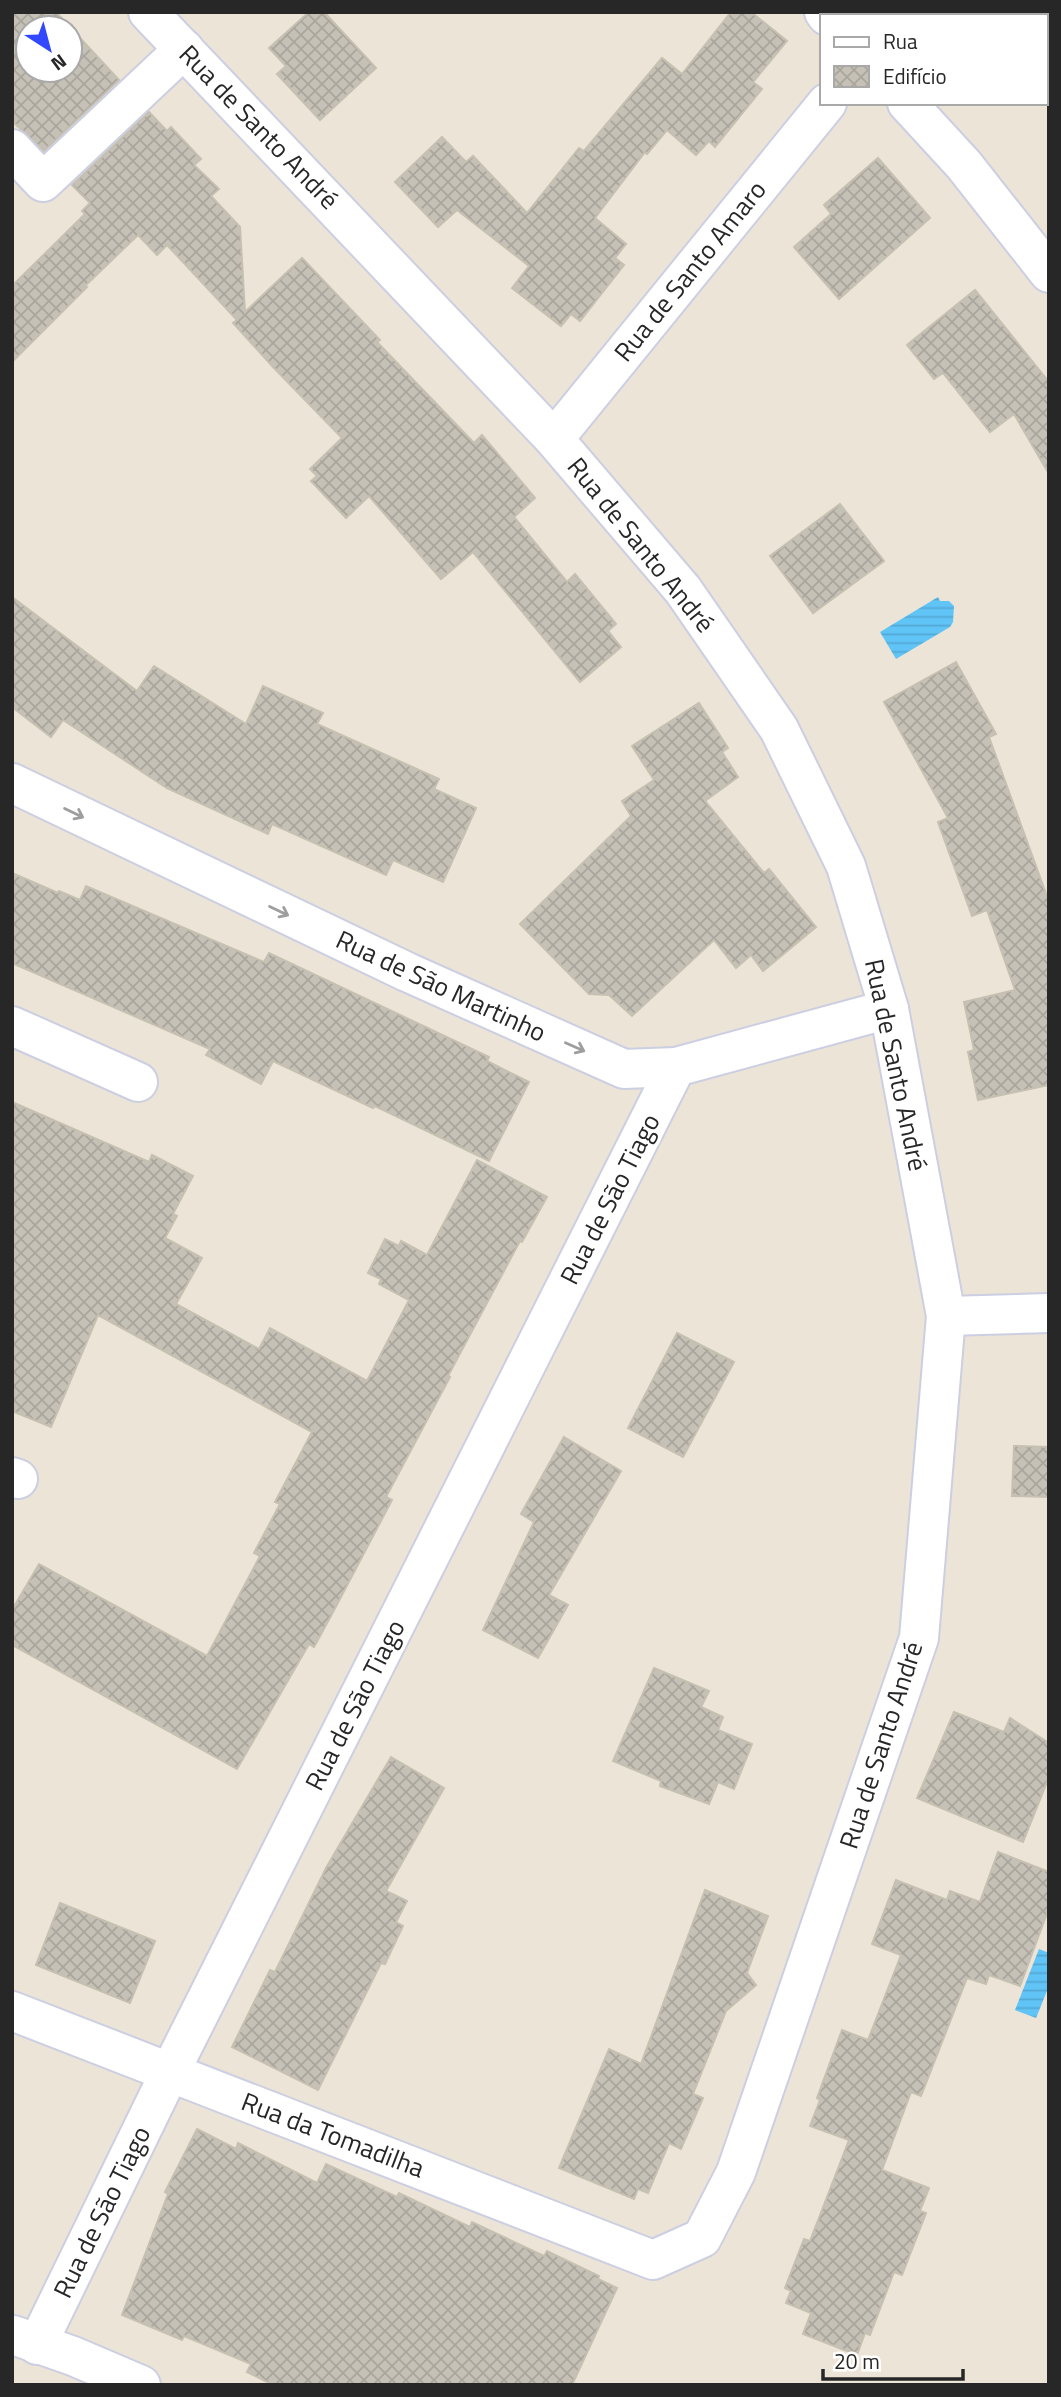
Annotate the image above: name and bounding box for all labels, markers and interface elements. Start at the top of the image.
north arrow [14,14,84,84]
legend [820,14,1047,105]
text: Rua [883,25,918,57]
street label: Rua de Santo André [170,36,348,218]
text: N [45,48,73,79]
text: Edifício [883,60,947,92]
street label: Rua de Santo Amaro [604,172,775,370]
street label: Rua de Santo André [558,449,724,641]
one-way arrow [63,806,84,820]
one-way arrow [268,905,289,918]
street label: Rua de São Martinho [330,920,553,1051]
street label: Rua de Santo André [855,955,938,1174]
one-way arrow [564,1041,585,1054]
street label: Rua de São Tiago [550,1107,669,1291]
street label: Rua de São Tiago [295,1613,414,1797]
street label: Rua de Santo André [829,1636,932,1853]
street label: Rua da Tomadilha [236,2082,430,2187]
street label: Rua de São Tiago [43,2119,160,2304]
scale bar [823,2338,963,2382]
text: 20 m [834,2345,880,2377]

